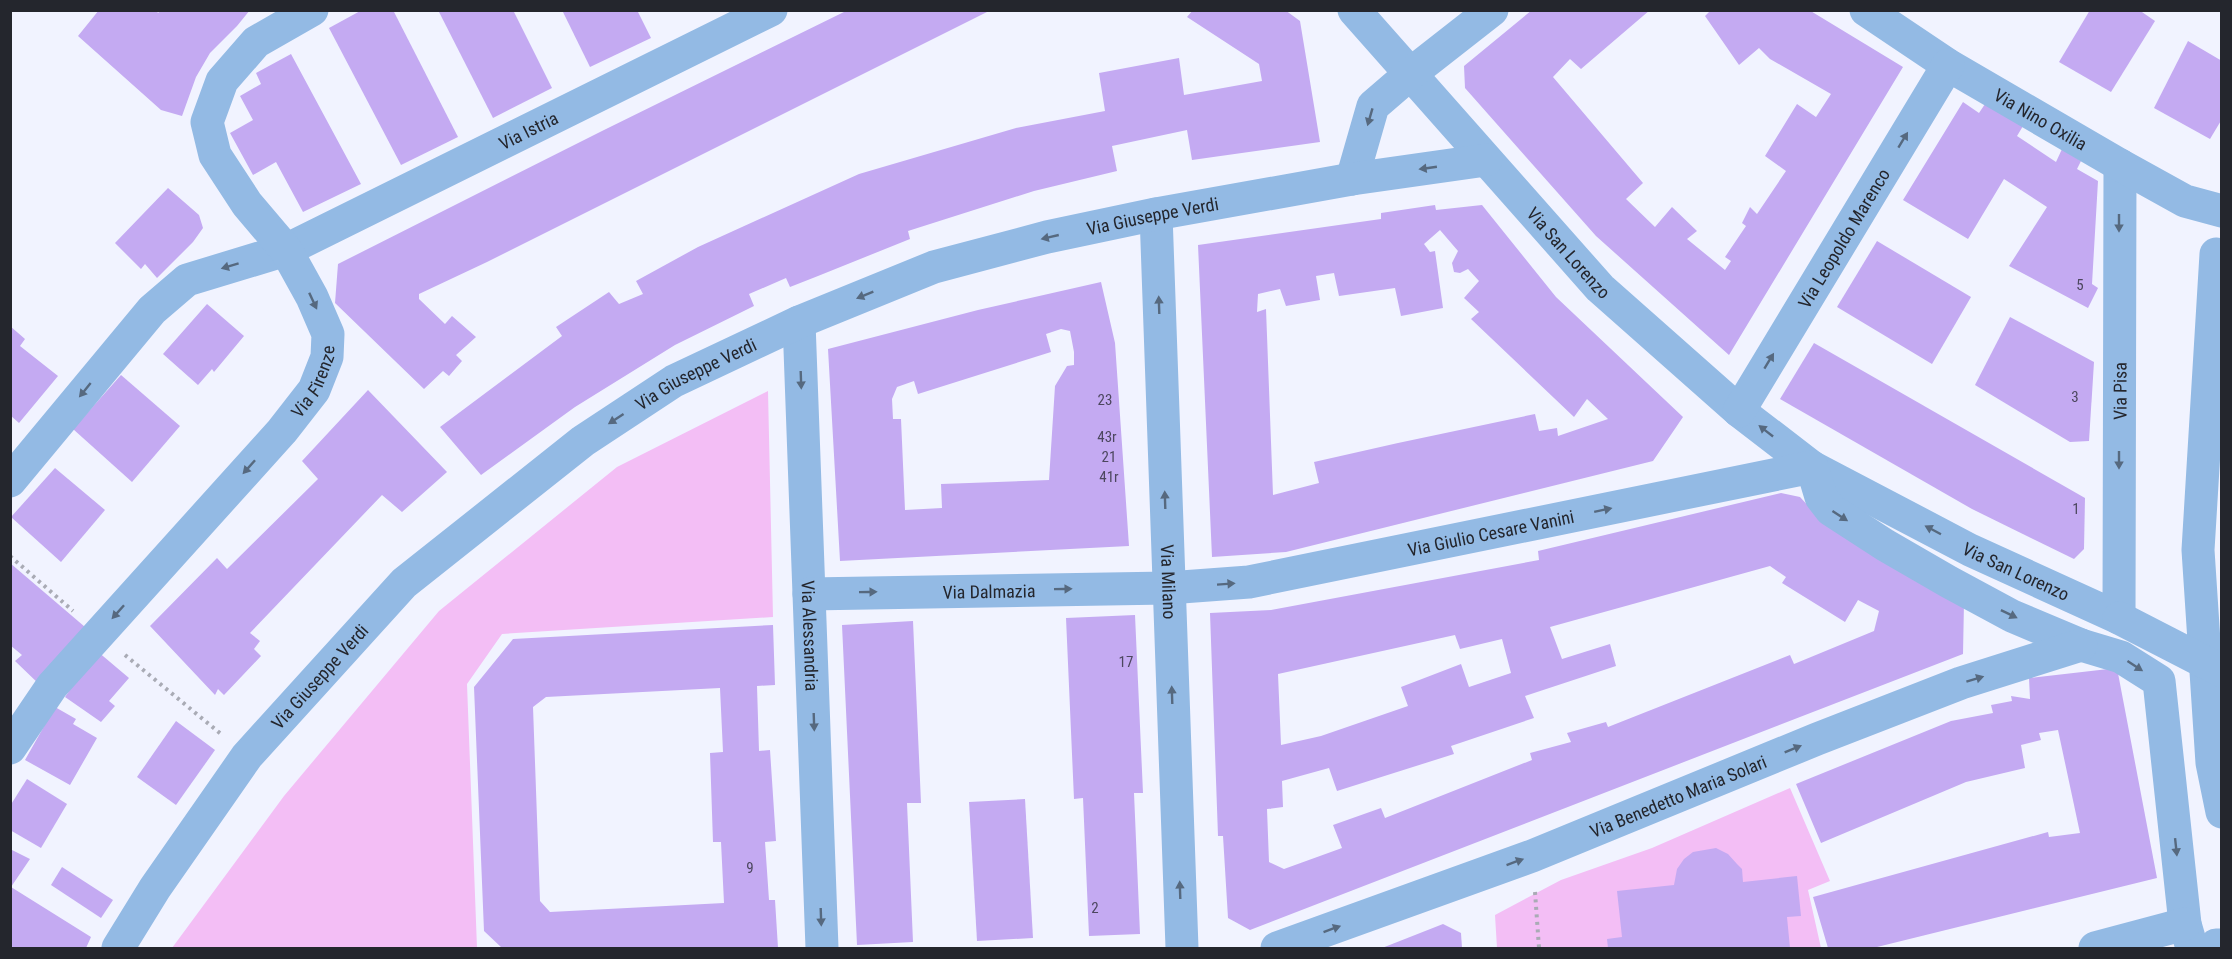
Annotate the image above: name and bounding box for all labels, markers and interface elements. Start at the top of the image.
street label: Via Nino Oxilia [1991,84,2091,154]
street label: Via Istria [495,107,561,154]
one-way arrow [1365,108,1374,126]
one-way arrow [1898,131,1908,148]
one-way arrow [1418,164,1437,173]
street label: Via Leopoldo Marenco [1793,164,1894,312]
street label: Via Giuseppe Verdi [1085,193,1220,239]
street label: Via San Lorenzo [1523,203,1615,303]
one-way arrow [2115,214,2124,233]
one-way arrow [1041,232,1059,242]
one-way arrow [221,262,239,272]
house number: 5 [2076,276,2084,294]
one-way arrow [855,290,873,300]
one-way arrow [309,293,318,310]
one-way arrow [1154,296,1163,315]
street label: Via Giuseppe Verdi [631,333,759,414]
street label: Via Firenze [286,345,338,421]
one-way arrow [1764,353,1775,369]
street label: Via Pisa [2109,362,2130,420]
one-way arrow [797,371,806,390]
one-way arrow [79,382,92,397]
house number: 3 [2071,388,2079,406]
house number: 23 [1098,391,1112,409]
one-way arrow [607,414,624,425]
one-way arrow [1758,425,1774,438]
house number: 43r [1097,428,1117,446]
house number: 21 [1102,448,1116,466]
one-way arrow [2114,451,2124,470]
one-way arrow [243,459,256,474]
house number: 41r [1099,468,1119,486]
one-way arrow [1160,491,1169,510]
house number: 1 [2072,500,2080,518]
street label: Via Giulio Cesare Vanini [1406,505,1576,560]
one-way arrow [1594,505,1613,514]
one-way arrow [1832,510,1848,521]
one-way arrow [1924,525,1941,535]
street label: Via San Lorenzo [1959,538,2073,604]
street label: Via Milano [1157,544,1181,620]
one-way arrow [1217,579,1236,589]
street label: Via Alessandria [798,580,823,692]
street label: Via Dalmazia [942,580,1036,602]
one-way arrow [1053,584,1072,594]
one-way arrow [858,587,877,597]
one-way arrow [111,604,125,619]
one-way arrow [2000,609,2017,618]
street label: Via Giuseppe Verdi [267,620,372,733]
house number: 17 [1119,653,1133,671]
one-way arrow [2127,660,2143,671]
one-way arrow [1966,674,1984,683]
one-way arrow [1168,686,1177,705]
one-way arrow [809,713,819,732]
one-way arrow [1784,744,1802,753]
street label: Via Benedetto Maria Solari [1587,750,1769,842]
one-way arrow [2172,838,2181,857]
one-way arrow [1506,857,1524,867]
house number: 9 [746,859,754,877]
one-way arrow [1176,881,1185,900]
house number: 2 [1091,899,1099,917]
one-way arrow [817,907,826,926]
one-way arrow [1323,923,1341,933]

